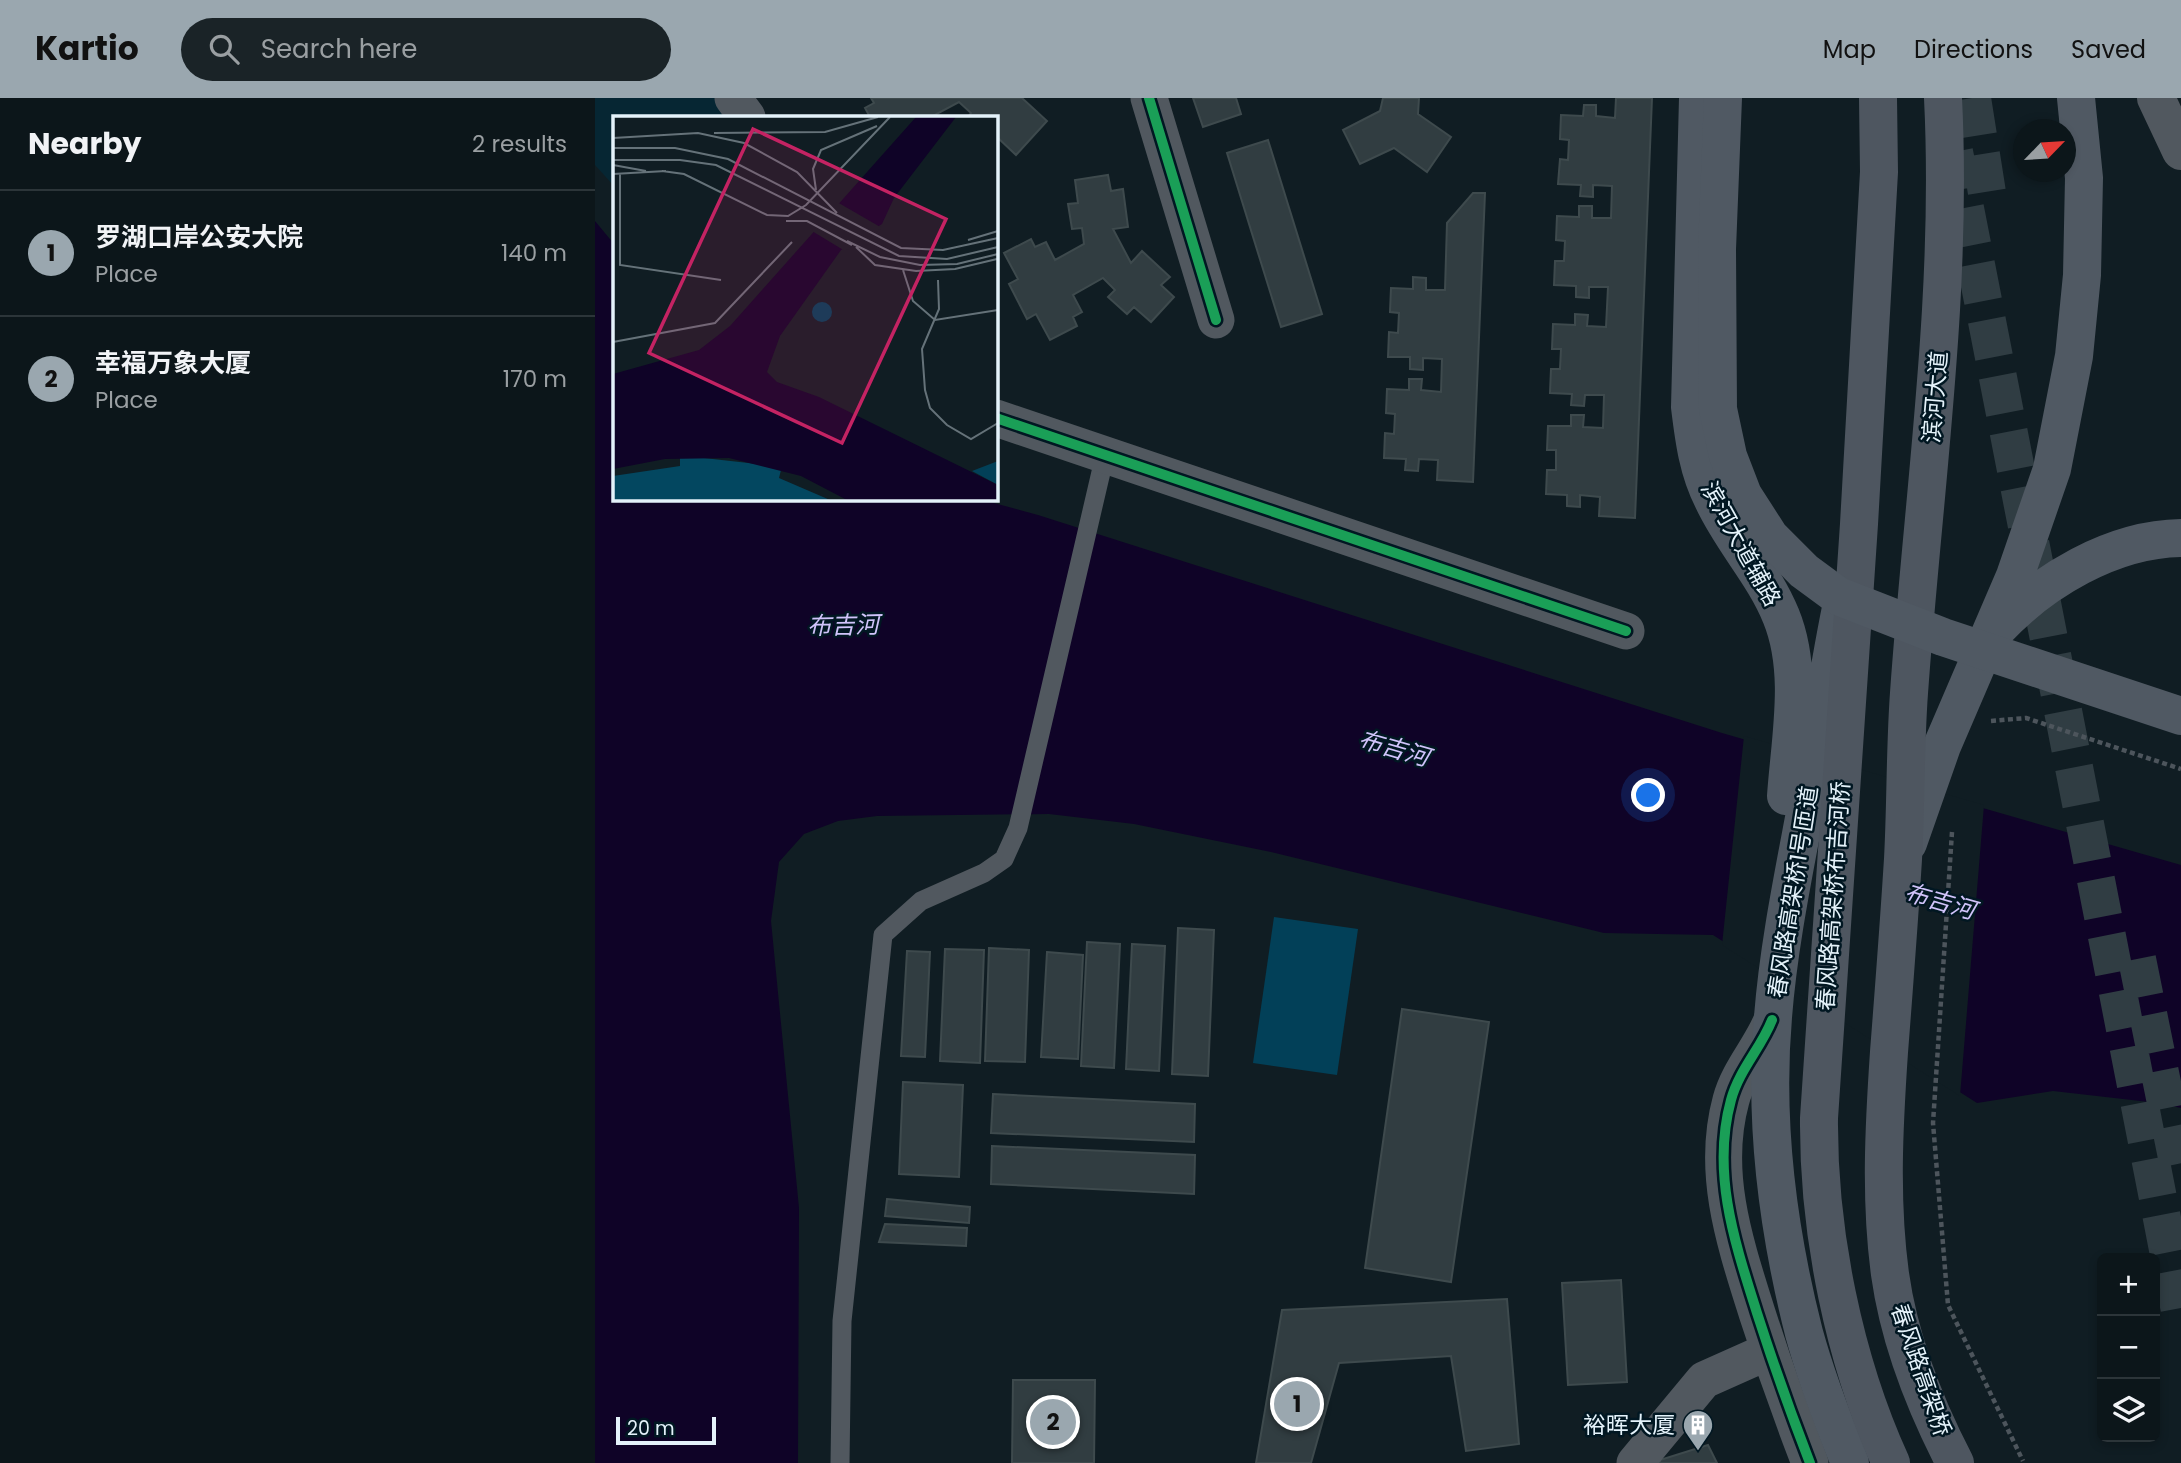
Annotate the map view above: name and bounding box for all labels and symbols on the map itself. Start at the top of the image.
inset map [613,116,997,500]
north arrow [2013,119,2076,182]
street label: 滨河大道 [1915,350,1955,444]
street label: 滨河大道辅路 [1694,476,1788,612]
water label: 布吉河 [807,608,883,642]
water label: 布吉河 [1355,722,1437,775]
your location [1631,778,1665,812]
street label: 春风路高架桥布吉河桥 [1809,780,1857,1012]
street label: 春风路高架桥1号匝道 [1760,784,1826,1000]
water label: 布吉河 [1901,875,1983,928]
street label: 春风路高架桥 [1883,1300,1959,1440]
pin: 1 [1274,1378,1320,1430]
pin: 2 [1030,1396,1076,1448]
building icon: 裕晖大厦 [1681,1408,1715,1452]
place label: 裕晖大厦 [1583,1409,1675,1441]
scale bar [616,1414,716,1446]

